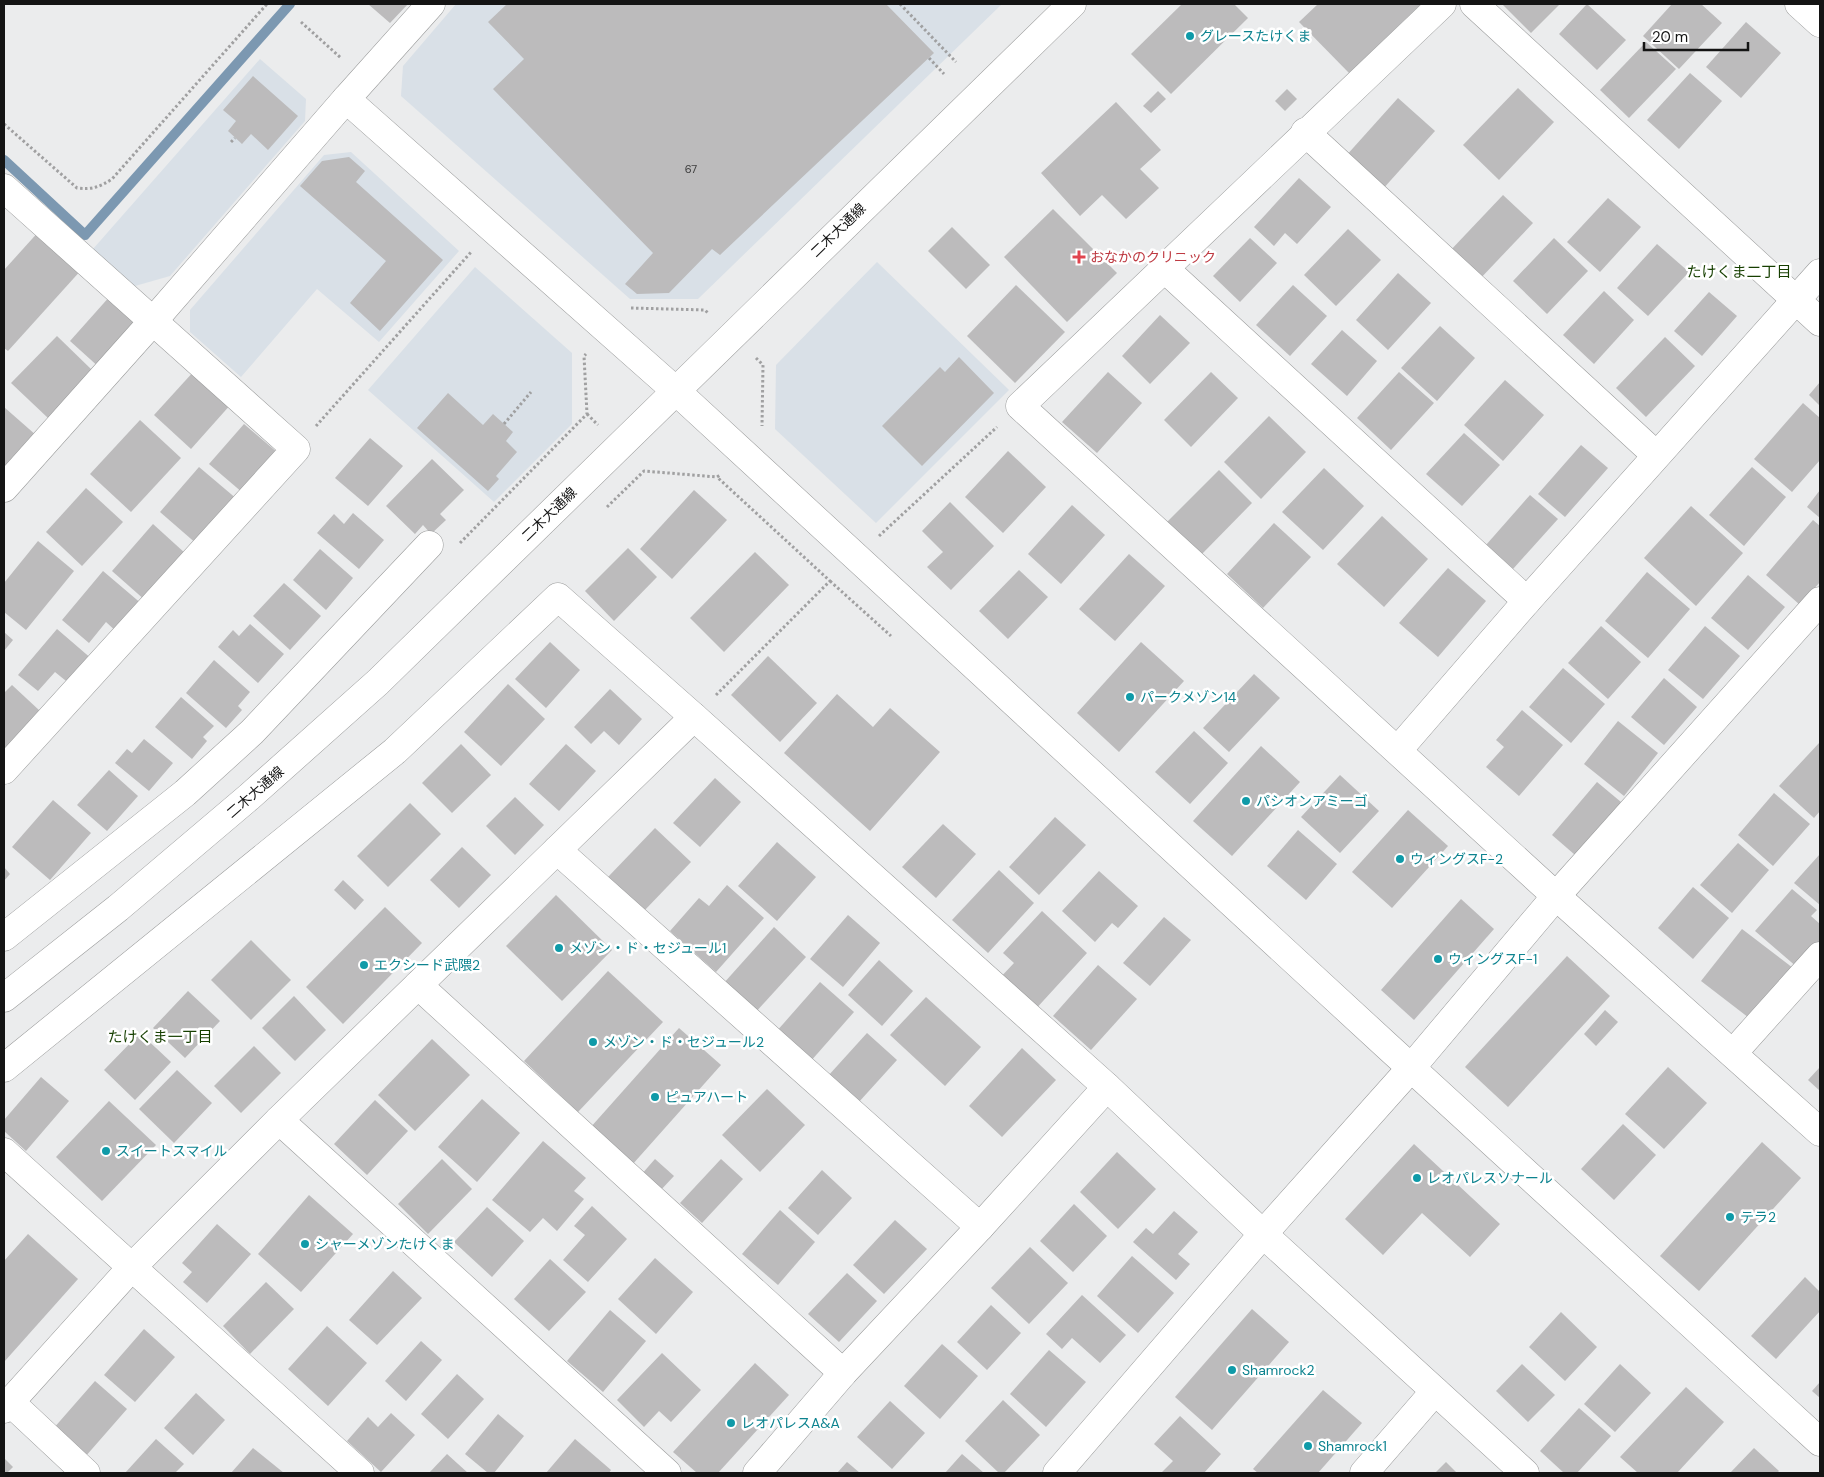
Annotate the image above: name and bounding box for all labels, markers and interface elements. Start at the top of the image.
scale bar [1644,20,1748,52]
place label: グレースたけくま [1200,27,1311,45]
text: 20 m [1652,27,1688,47]
marker: グレースたけくま [1184,30,1196,42]
house number: 67 [685,162,697,176]
street label: 二木大通線 [807,199,869,261]
place label: おなかのクリニック [1090,248,1216,266]
marker: おなかのクリニック [1072,250,1086,264]
district label: たけくま二丁目 [1686,262,1792,282]
street label: 二木大通線 [518,483,580,545]
place label: パークメゾン14 [1140,688,1237,706]
marker: パークメゾン14 [1124,691,1136,703]
street label: 二木大通線 [223,762,287,822]
place label: パシオンアミーゴ [1256,792,1368,810]
marker: パシオンアミーゴ [1240,795,1252,807]
place label: ウィングスF-2 [1410,850,1503,868]
marker: ウィングスF-2 [1394,853,1406,865]
place label: メゾン・ド・セジュール1 [569,939,726,957]
marker: メゾン・ド・セジュール1 [553,942,565,954]
place label: ウィングスF-1 [1448,950,1537,968]
marker: ウィングスF-1 [1432,953,1444,965]
place label: エクシード武隈2 [374,956,480,974]
marker: エクシード武隈2 [358,959,370,971]
district label: たけくま一丁目 [107,1027,213,1047]
place label: メゾン・ド・セジュール2 [603,1033,764,1051]
marker: メゾン・ド・セジュール2 [587,1036,599,1048]
place label: ピュアハート [665,1088,748,1106]
marker: ピュアハート [649,1091,661,1103]
place label: スイートスマイル [116,1142,228,1160]
marker: スイートスマイル [100,1145,112,1157]
place label: レオパレスソナール [1427,1169,1553,1187]
marker: レオパレスソナール [1411,1172,1423,1184]
place label: テラ2 [1740,1208,1776,1226]
marker: テラ2 [1724,1211,1736,1223]
place label: シャーメゾンたけくま [315,1235,454,1253]
marker: シャーメゾンたけくま [299,1238,311,1250]
place label: Shamrock2 [1242,1361,1315,1379]
marker: Shamrock2 [1226,1364,1238,1376]
place label: レオパレスA&A [741,1414,840,1432]
marker: レオパレスA&A [725,1417,737,1429]
place label: Shamrock1 [1318,1437,1387,1455]
marker: Shamrock1 [1302,1440,1314,1452]

